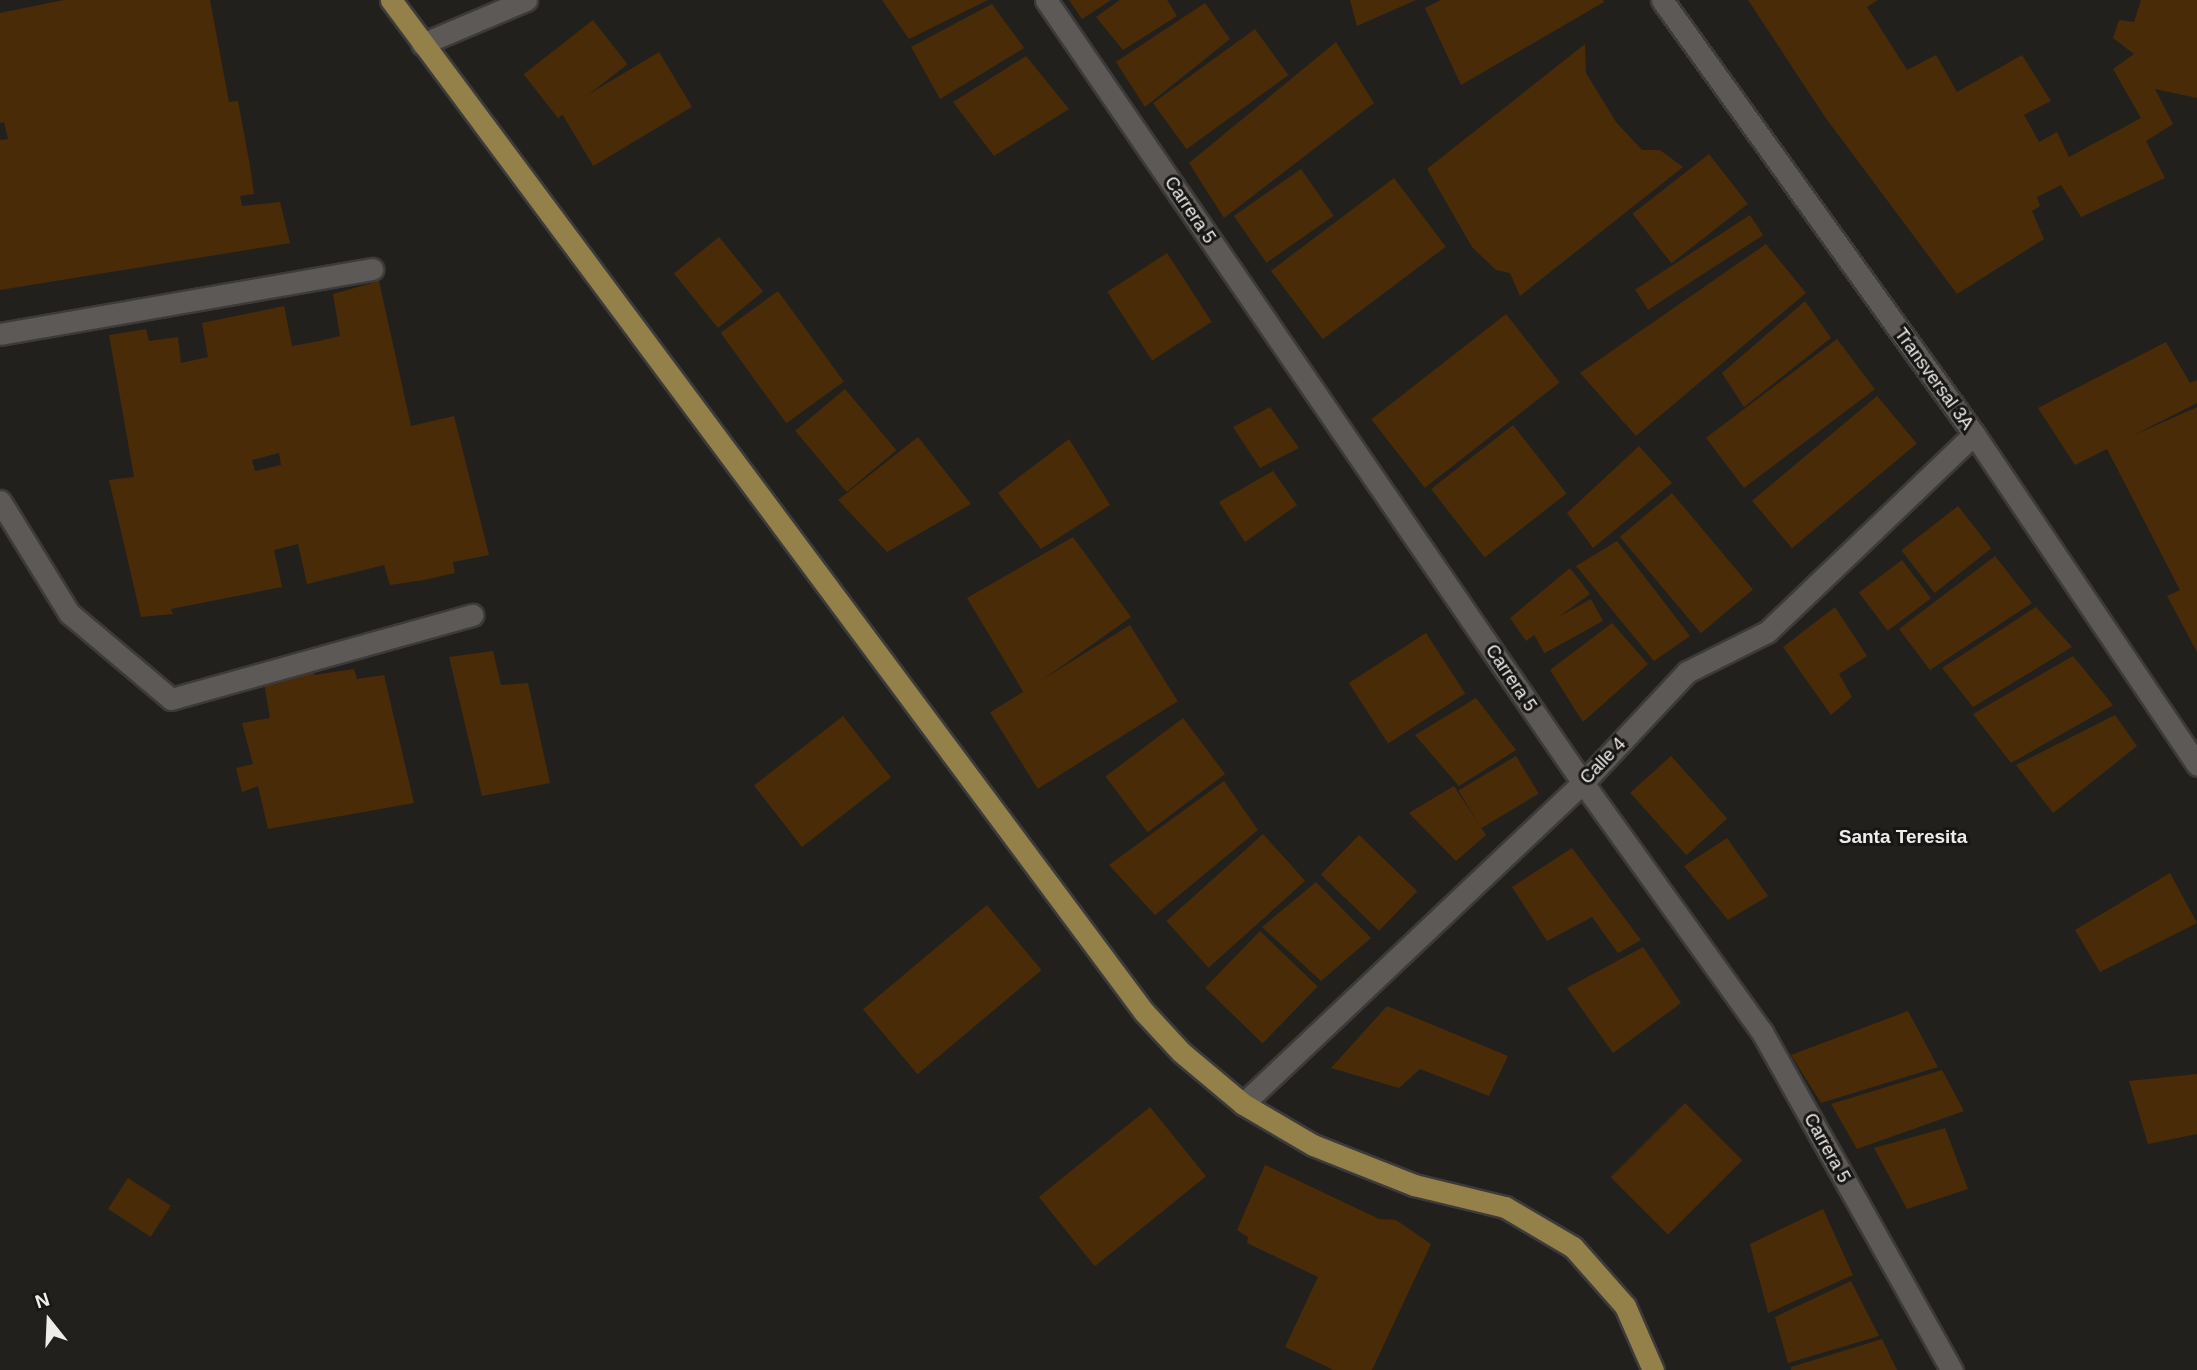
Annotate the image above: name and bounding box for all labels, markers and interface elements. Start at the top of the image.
street label: Carrera 5 [1160,172,1220,248]
street label: Transversal 3A [1890,324,1978,434]
street label: Carrera 5 [1481,640,1541,716]
street label: Calle 4 [1576,733,1630,789]
district label: Santa Teresita [1839,826,1967,848]
street label: Carrera 5 [1799,1110,1855,1186]
north arrow [14,1286,84,1356]
text: N [33,1288,52,1313]

